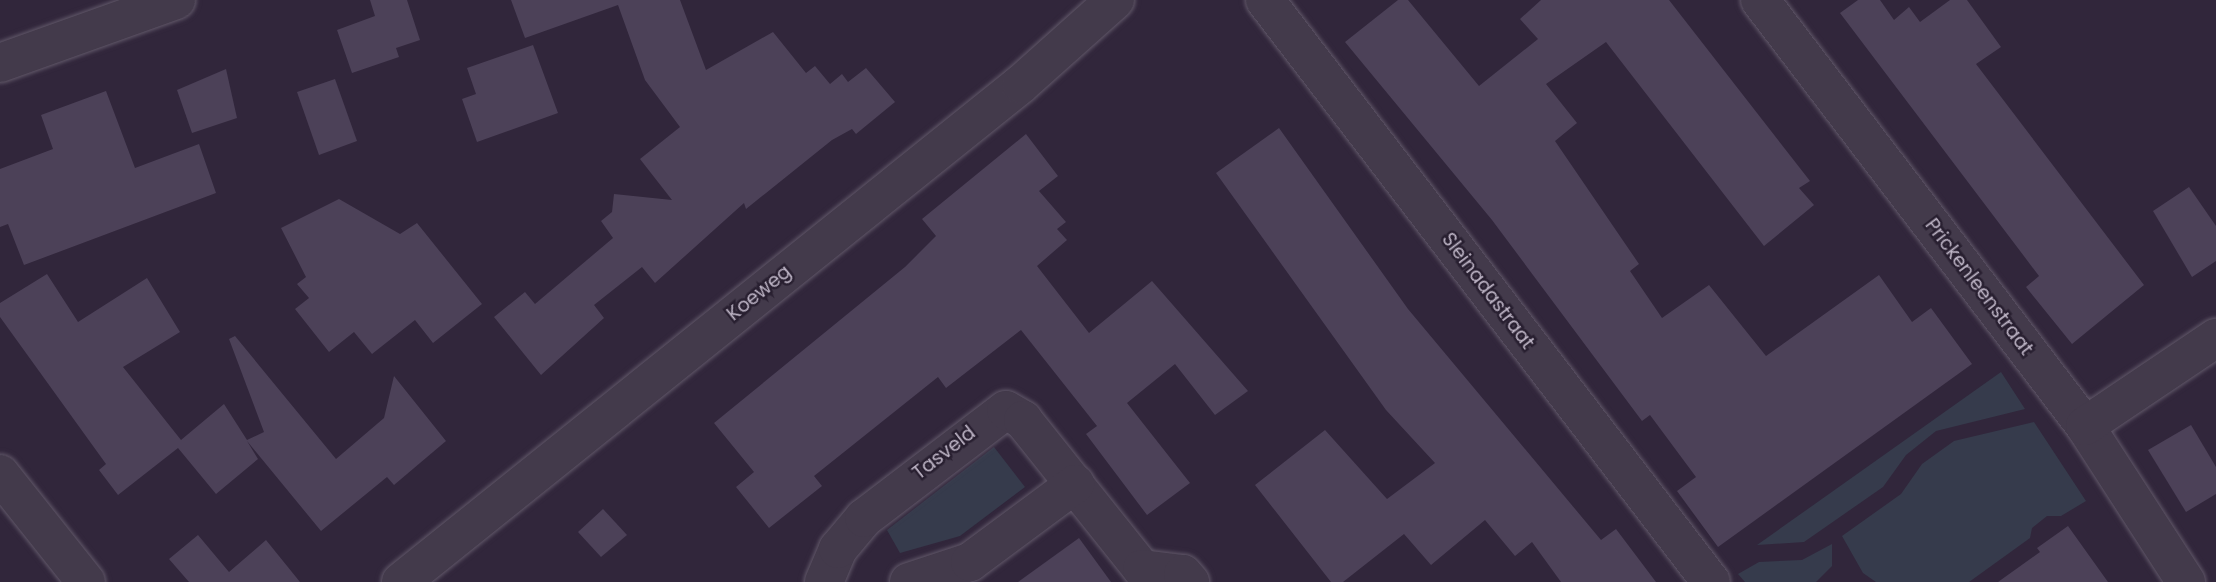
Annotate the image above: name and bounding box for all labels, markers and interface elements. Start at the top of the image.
street label: Prickenleenstraat [1920,214,2038,360]
street label: Sleinadastraat [1437,228,1539,354]
street label: Koeweg [722,260,796,326]
street label: Tasveld [908,422,980,484]

